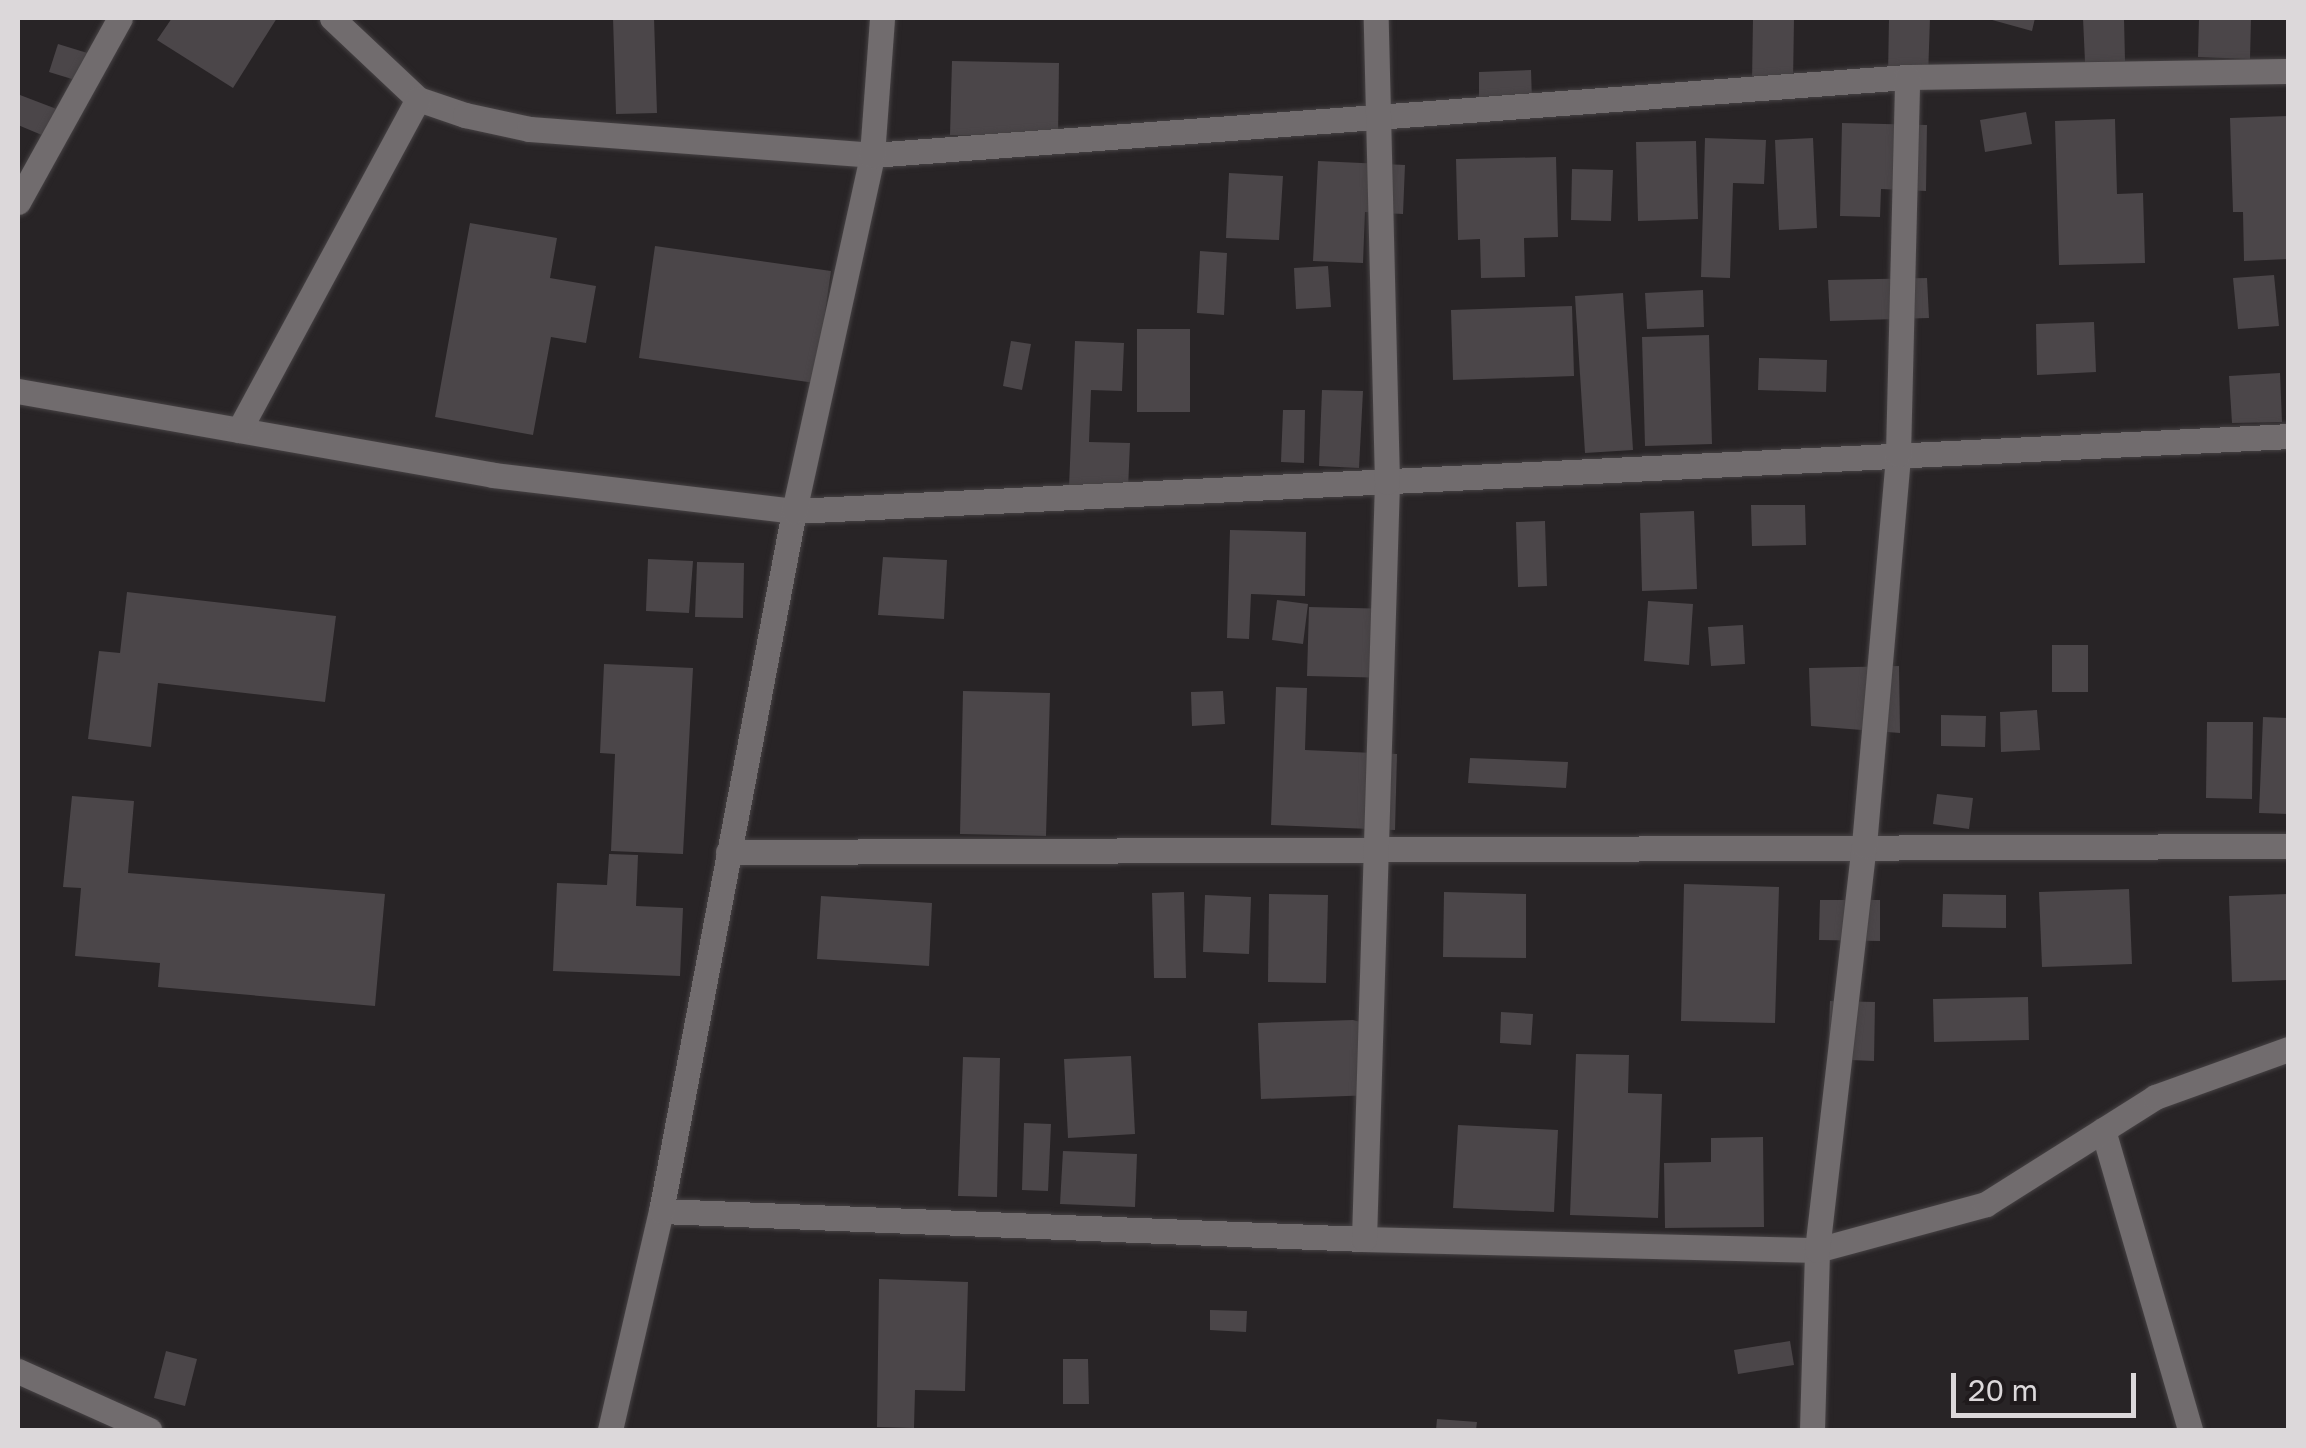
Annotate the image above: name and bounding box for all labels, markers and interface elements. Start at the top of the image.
scale bar [1956,1353,2141,1415]
text: 20 m [1968,1372,2038,1408]

